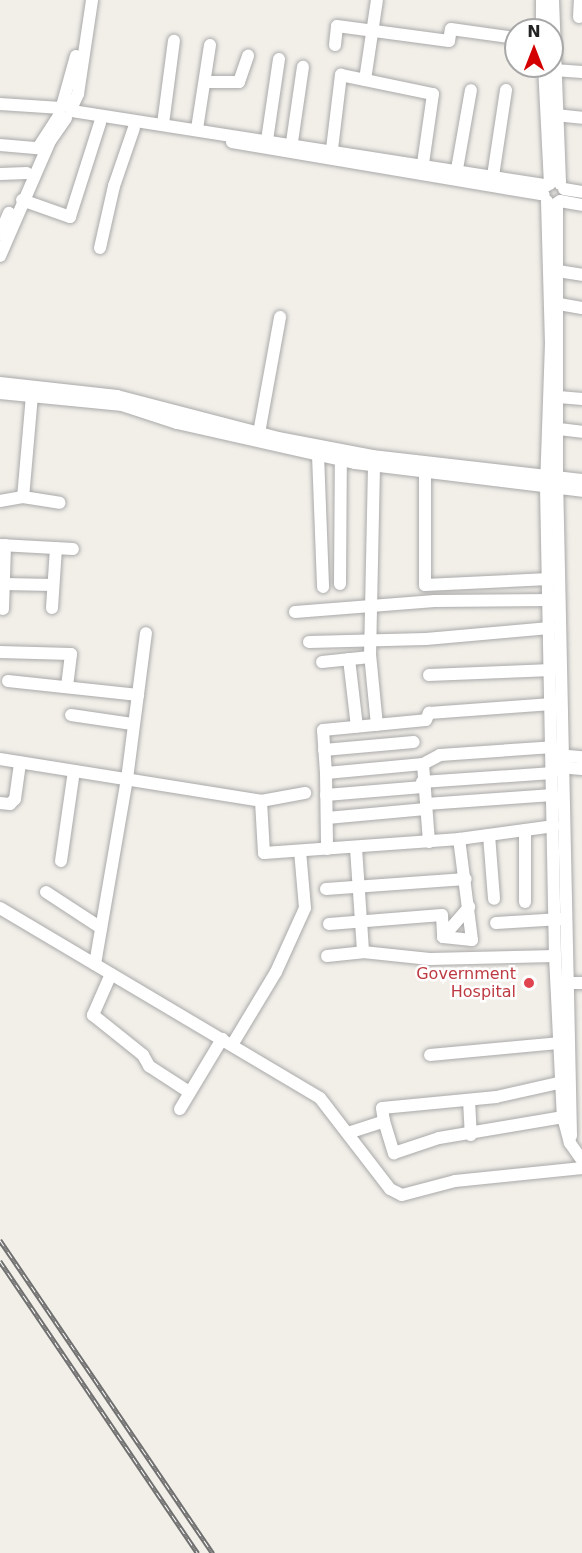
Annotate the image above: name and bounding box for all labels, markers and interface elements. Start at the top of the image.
north arrow [504,18,564,78]
text: N [527,22,541,41]
place label: Government Hospital [416,964,516,1002]
marker: Government Hospital [520,974,538,992]

